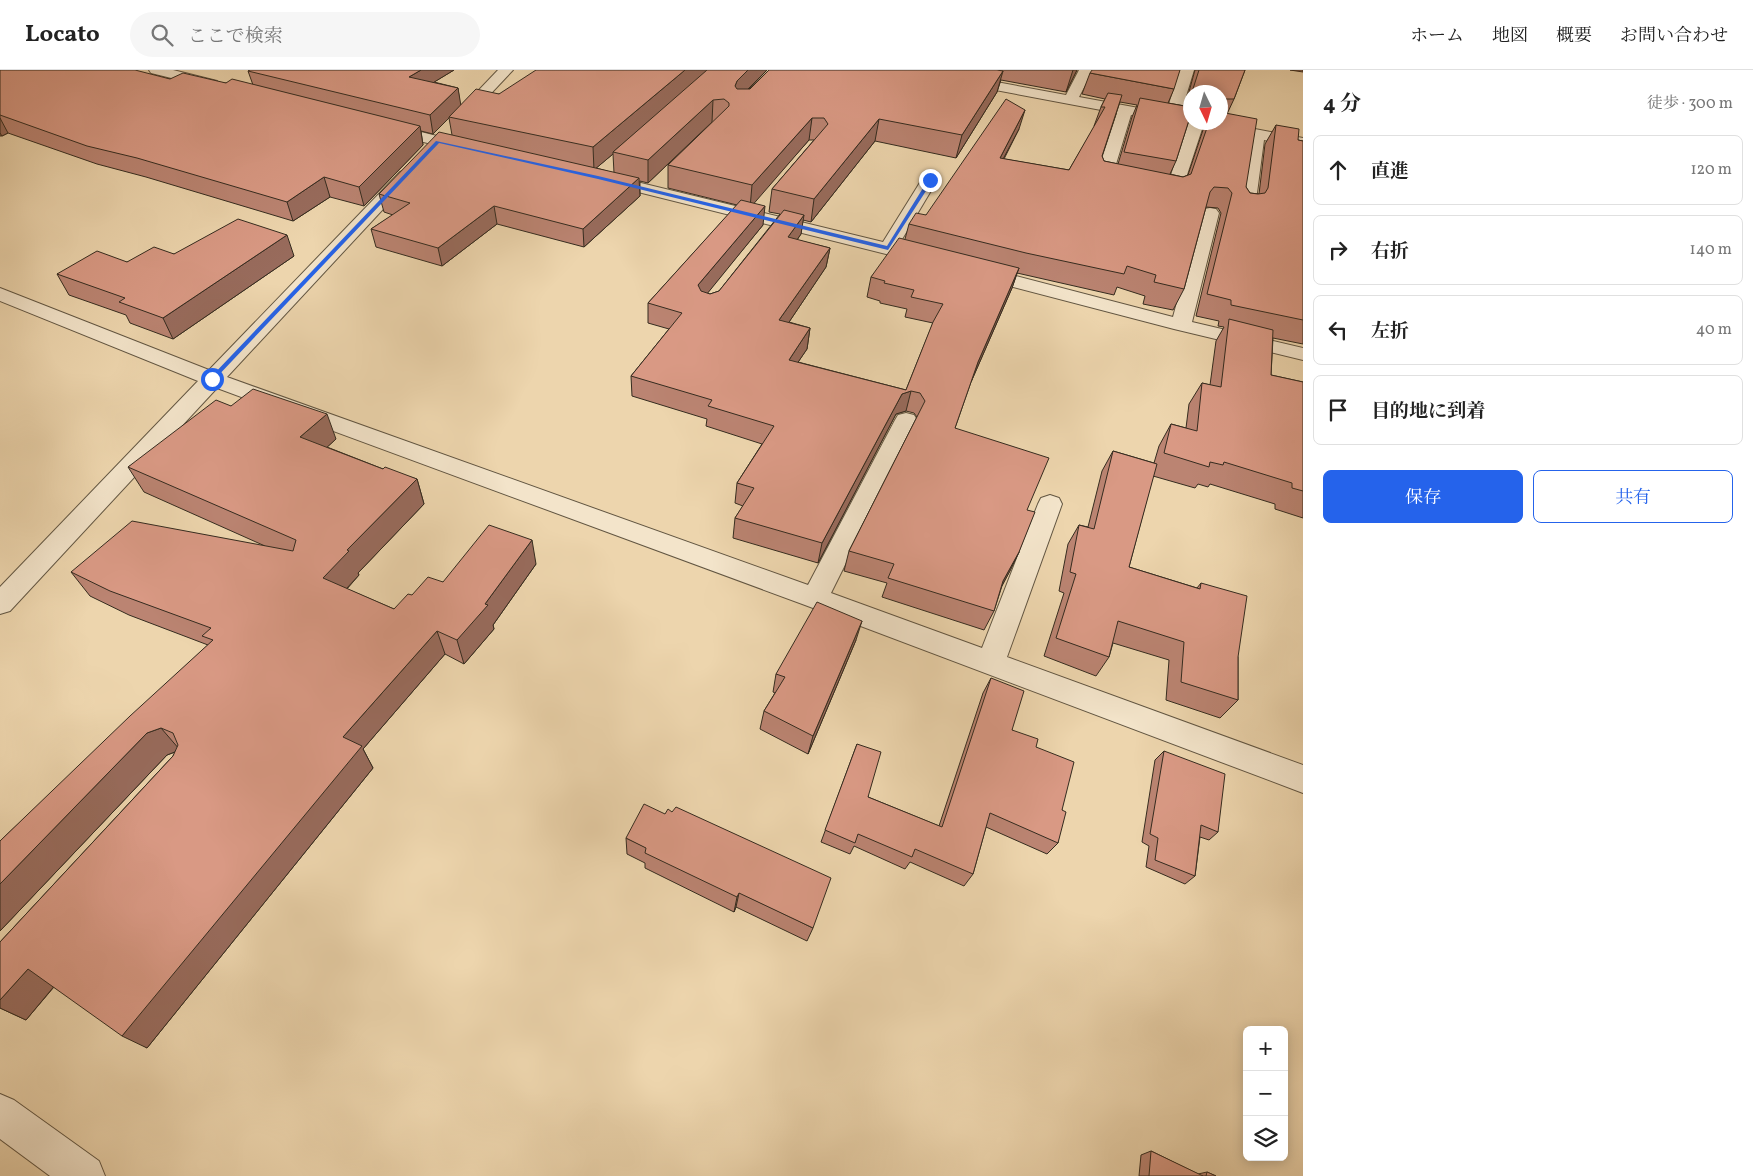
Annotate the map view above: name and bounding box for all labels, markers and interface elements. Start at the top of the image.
search box [130,12,480,57]
text: Locato [25,18,100,52]
icon: search [148,21,176,49]
text: ここで検索 [188,24,283,50]
text: ホーム [1410,24,1464,49]
text: 地図 [1492,24,1528,49]
text: 概要 [1556,24,1592,49]
text: お問い合わせ [1620,24,1728,49]
north arrow [1183,85,1228,130]
text: 4 分 [1323,90,1361,119]
text: 徒歩 · 300 m [1647,93,1733,115]
icon: ahead [1324,156,1352,184]
text: 直進 [1371,159,1409,185]
text: 120 m [1690,159,1732,181]
route end [919,169,942,192]
icon: right [1324,236,1352,264]
text: 右折 [1371,239,1409,265]
text: 140 m [1690,239,1732,261]
icon: left [1324,316,1352,344]
text: 左折 [1371,319,1409,345]
text: 40 m [1696,319,1732,341]
route start [201,368,224,391]
icon: arrive [1324,396,1352,424]
text: 目的地に到着 [1371,399,1485,425]
button: 保存 [1323,470,1523,523]
button: 共有 [1533,470,1733,523]
map controls [1243,1026,1288,1161]
button: + [1243,1026,1288,1071]
button: − [1243,1071,1288,1116]
button: layers [1243,1116,1288,1161]

